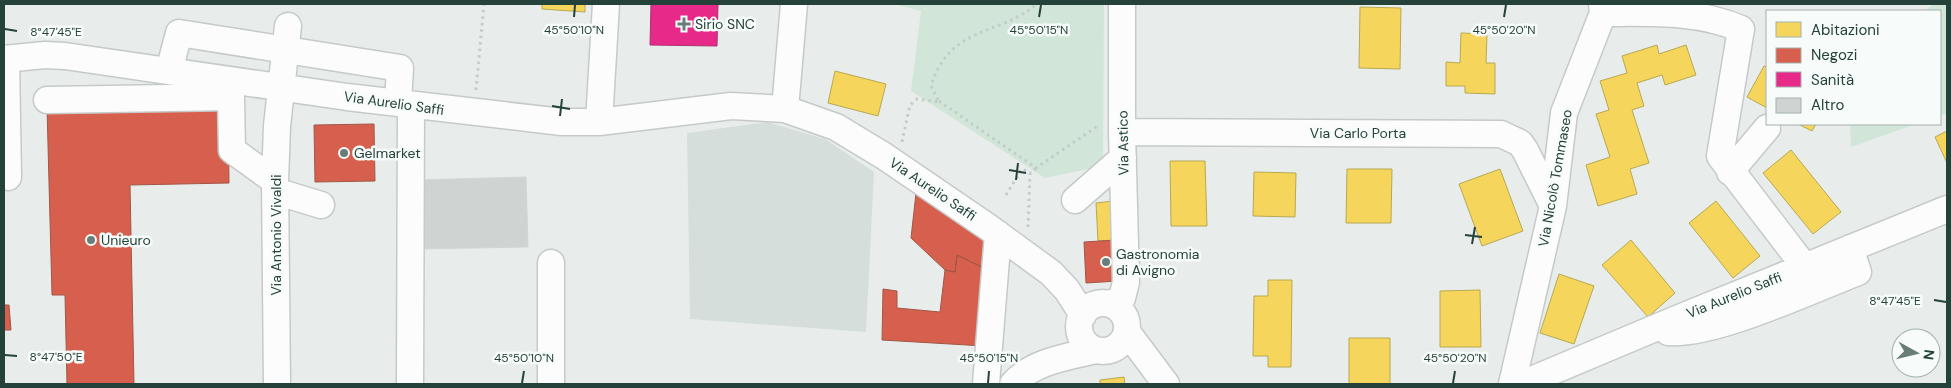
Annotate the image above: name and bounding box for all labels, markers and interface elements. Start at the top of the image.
legend [1766,10,1941,125]
place label: Sirio SNC [695,15,755,33]
marker: Sirio SNC [677,17,691,31]
text: Abitazioni [1811,20,1880,40]
text: 45°50'10"N [544,22,604,38]
text: 45°50'15"N [1010,22,1068,38]
text: 45°50'20"N [1473,22,1535,38]
text: 8°47'45"E [30,24,82,40]
text: Negozi [1811,45,1857,65]
text: Sanità [1811,70,1854,90]
street label: Via Aurelio Saffi [343,87,445,119]
text: Altro [1811,95,1844,115]
street label: Via Nicolò Tommaseo [1534,108,1576,248]
street label: Via Astico [1113,110,1133,176]
street label: Via Carlo Porta [1310,124,1406,142]
place label: Gelmarket [354,144,421,162]
marker: Gelmarket [338,147,350,159]
street label: Via Aurelio Saffi [886,153,980,225]
street label: Via Antonio Vivaldi [267,174,285,296]
place label: Unieuro [101,231,151,249]
marker: Unieuro [85,234,97,246]
place label: Gastronomia di Avigno [1116,245,1199,279]
marker: Gastronomia di Avigno [1100,256,1112,268]
street label: Via Aurelio Saffi [1684,268,1784,322]
text: 8°47'45"E [1869,293,1921,309]
north arrow [1891,328,1941,378]
text: N [1919,348,1938,361]
text: 8°47'50"E [30,349,83,365]
text: 45°50'10"N [494,350,554,366]
text: 45°50'15"N [960,350,1018,366]
text: 45°50'20"N [1424,350,1486,366]

